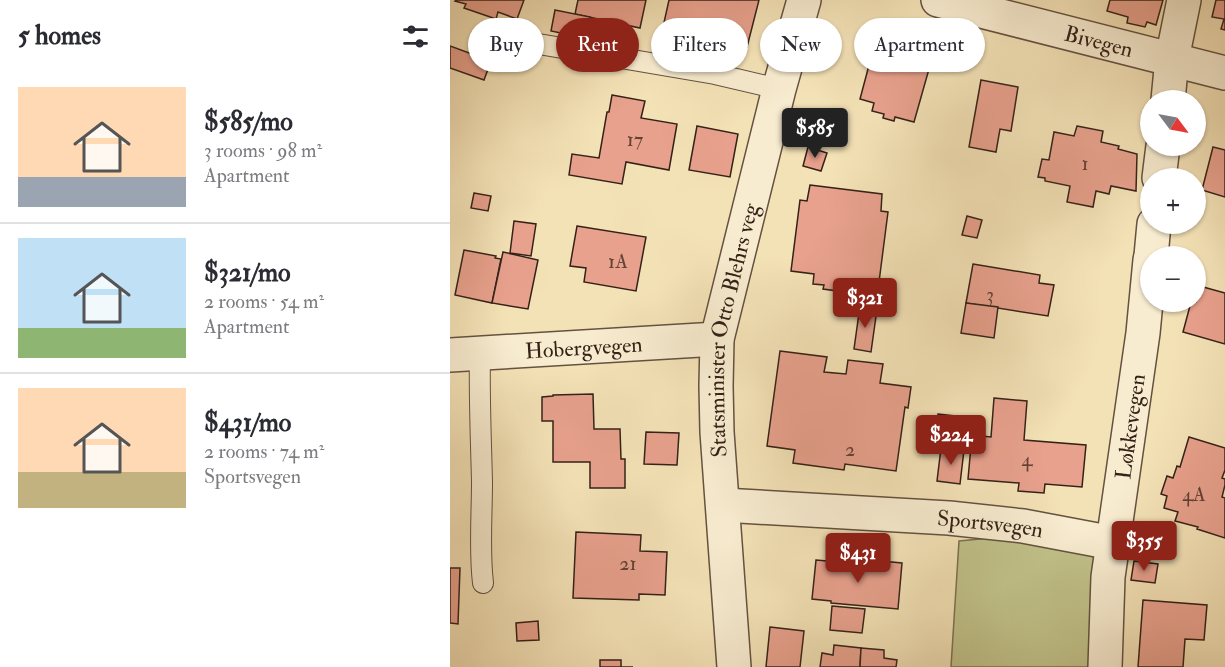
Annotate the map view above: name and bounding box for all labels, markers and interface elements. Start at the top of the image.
chip: Buy [468,18,544,72]
chip: Rent [556,18,639,72]
chip: Filters [651,18,748,72]
chip: New [760,18,842,72]
chip: Apartment [854,18,985,72]
text: 5 homes [18,20,101,52]
icon: filters [399,20,432,53]
street label: Bivegen [1061,20,1136,64]
north arrow [1140,90,1206,156]
map controls [1140,90,1206,312]
text: $585/mo [204,106,293,138]
pin: $585 [779,108,851,159]
icon: home [66,111,138,183]
text: $585 [796,115,834,140]
house number: 17 [627,127,643,152]
text: 3 rooms · 98 m² [204,138,322,163]
house number: 1 [1081,151,1089,176]
text: Apartment [204,163,289,188]
button: + [1140,168,1206,234]
street label: Statsminister Otto Blehrs veg [703,200,765,458]
button: − [1140,246,1206,312]
house number: 1A [608,249,628,274]
text: $321/mo [204,257,291,289]
icon: home [66,262,138,334]
pin: $321 [829,278,901,329]
house number: 3 [986,282,994,307]
text: $321 [847,285,883,310]
text: 2 rooms · 54 m² [204,289,324,314]
text: Apartment [204,314,289,339]
street label: Hobergvegen [524,330,643,365]
street label: Løkkevegen [1109,372,1152,481]
text: $431/mo [204,407,291,439]
icon: home [66,412,138,484]
pin: $224 [915,415,987,466]
text: $224 [930,422,972,447]
house number: 2 [845,437,855,462]
text: 2 rooms · 74 m² [204,439,325,464]
house number: 4 [1022,447,1034,472]
text: Sportsvegen [204,464,301,489]
house number: 4A [1182,482,1206,507]
street label: Sportsvegen [936,504,1046,545]
pin: $355 [1108,521,1180,572]
text: $355 [1126,528,1162,553]
pin: $431 [822,533,894,584]
text: $431 [840,540,876,565]
house number: 21 [619,551,637,576]

